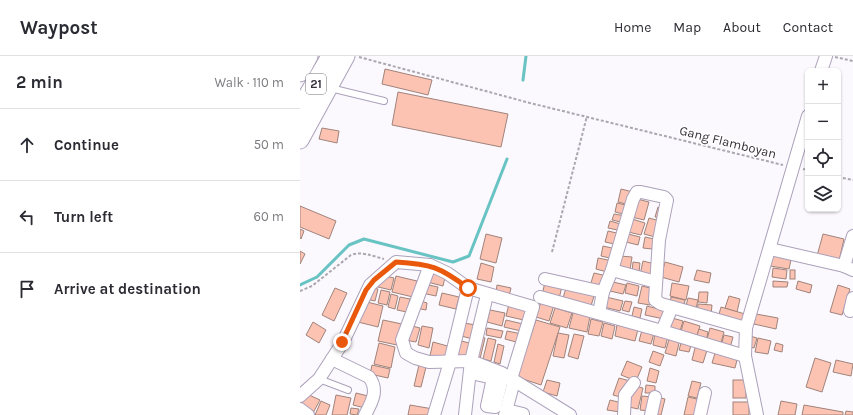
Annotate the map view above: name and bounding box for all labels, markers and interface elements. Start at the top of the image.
text: Waypost [20,17,98,39]
text: Home [614,19,651,36]
text: Map [673,19,701,36]
text: About [723,19,761,36]
text: Contact [783,19,833,36]
map controls [805,68,841,212]
button: + [805,68,841,104]
text: 2 min [16,72,63,92]
road number: 21 [306,74,326,94]
text: Walk · 110 m [215,75,284,90]
button: − [805,104,841,140]
street label: Gang Flamboyan [678,123,778,161]
icon: ahead [16,134,38,156]
text: Continue [54,136,119,154]
text: 50 m [254,137,284,152]
button: locate [805,140,841,176]
button: layers [805,176,841,212]
icon: left [16,206,38,228]
text: Turn left [54,208,113,226]
text: 60 m [254,209,284,224]
icon: arrive [16,278,38,300]
route start [459,279,477,297]
text: Arrive at destination [54,280,201,298]
route end [333,333,351,351]

